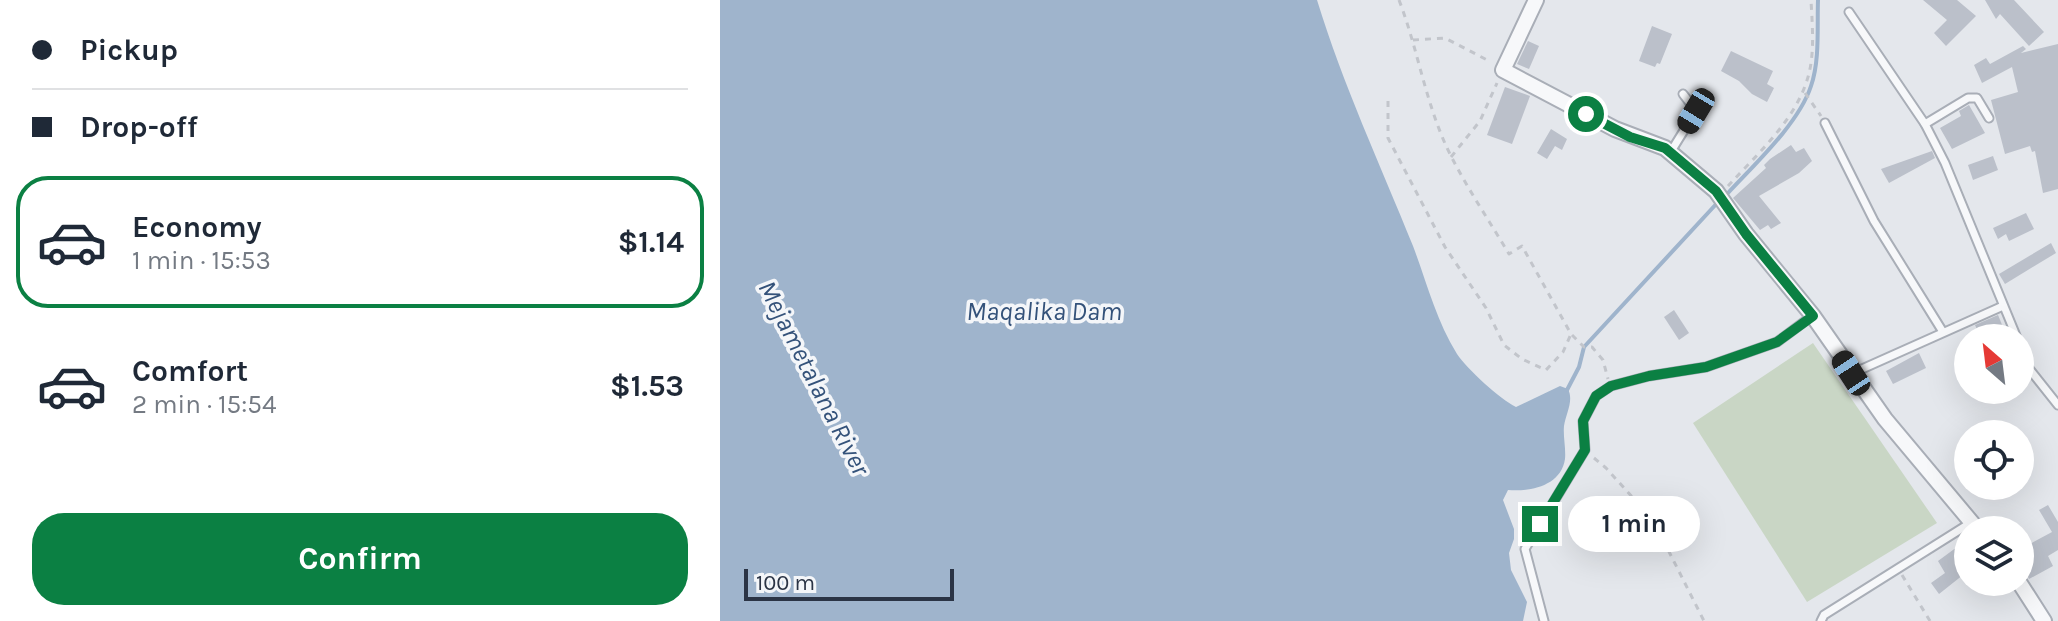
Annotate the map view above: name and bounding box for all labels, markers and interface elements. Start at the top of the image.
text: Pickup [80,32,178,68]
car [1673,84,1719,138]
route start [1568,96,1604,132]
text: Drop-off [80,109,198,145]
icon: car [36,206,108,278]
text: Economy [132,209,262,245]
text: $1.14 [618,224,684,260]
text: 1 min · 15:53 [132,245,271,276]
water label: Mejametalana River [751,275,877,482]
water label: Maqalika Dam [966,296,1122,327]
north arrow [1954,324,2034,404]
map controls [1954,324,2034,596]
car [1828,346,1874,400]
icon: car [36,350,108,422]
text: Comfort [132,353,248,389]
text: $1.53 [610,368,684,404]
text: 2 min · 15:54 [132,389,276,420]
button: locate [1954,420,2034,500]
callout: 1 min [1568,496,1700,552]
route end [1522,506,1558,542]
text: 1 min [1601,508,1667,539]
button: Confirm [32,513,688,605]
button: layers [1954,516,2034,596]
scale bar [744,565,954,601]
text: 100 m [756,570,815,596]

